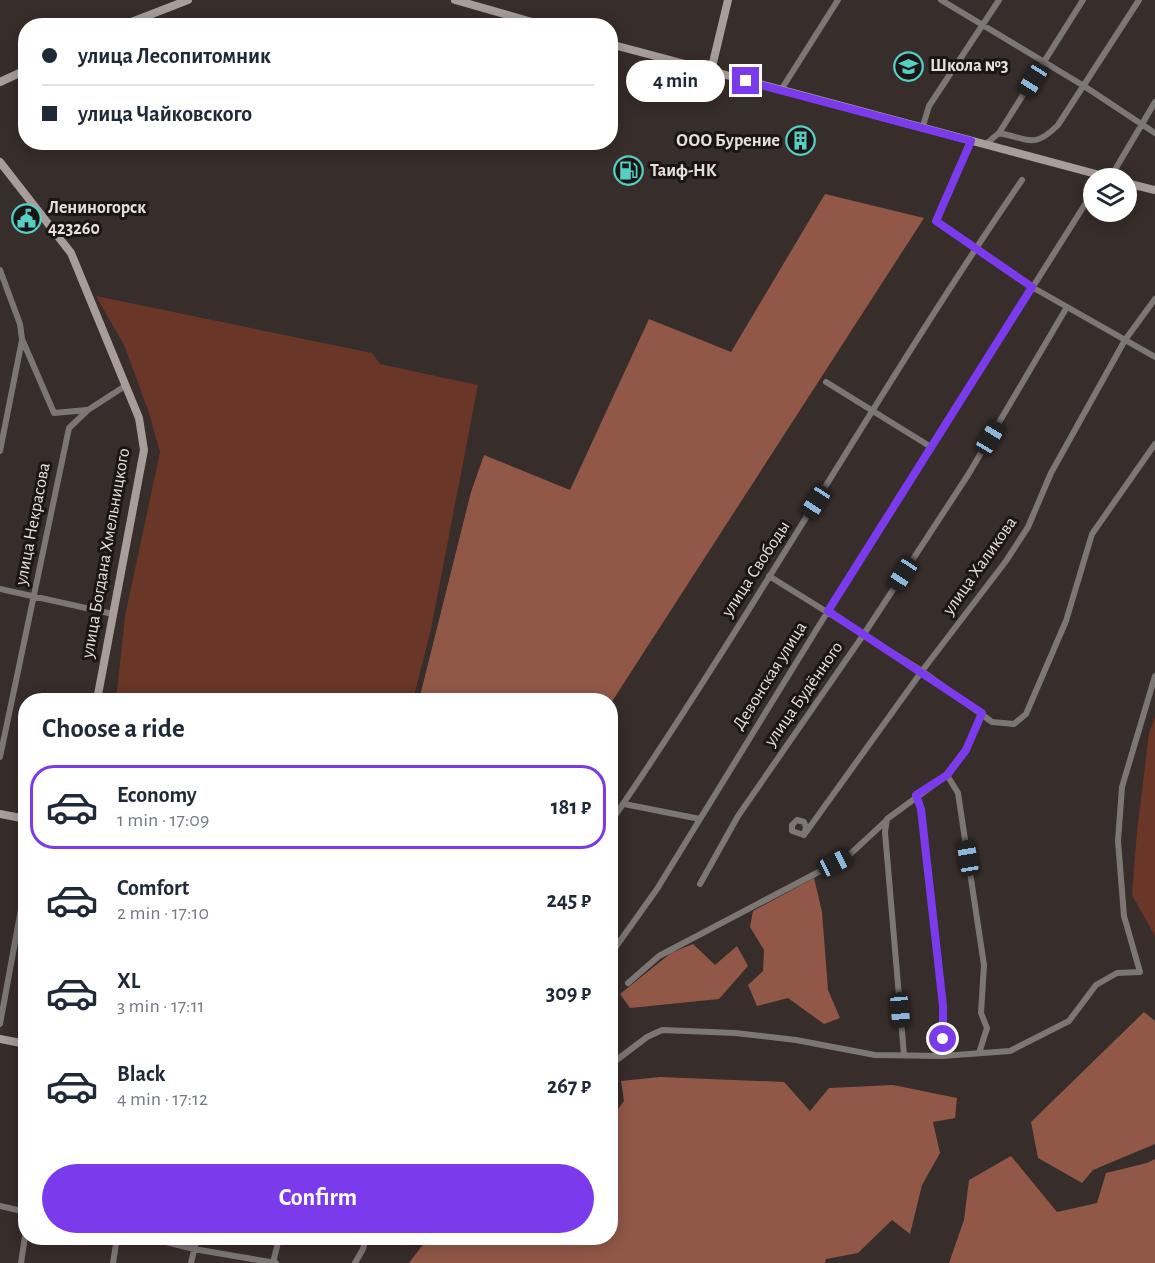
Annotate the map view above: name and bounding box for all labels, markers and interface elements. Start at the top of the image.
text: улица Лесопитомник [78,45,271,67]
school or university icon: Школа №3 [893,50,925,82]
place label: Школа №3 [930,57,1009,75]
callout: 4 min [626,60,725,102]
car [1016,60,1050,100]
route end [732,67,759,94]
text: 4 min [653,71,698,91]
text: улица Чайковского [78,103,252,125]
building icon: ООО Бурение [785,125,817,157]
place label: ООО Бурение [676,132,780,150]
fuel station icon: Таиф-НК [613,155,645,187]
place label: Таиф-НК [650,162,717,180]
map controls [1083,168,1137,222]
button: layers [1083,168,1137,222]
place label: Лениногорск 423260 [48,199,146,238]
public building icon: Лениногорск 423260 [11,202,43,234]
car [973,418,1007,458]
street label: улица Богдана Хмельницкого [78,447,133,660]
street label: улица Некрасова [12,461,54,588]
car [799,482,833,522]
street label: улица Халикова [939,514,1020,619]
street label: улица Свободы [717,517,794,621]
car [886,554,920,594]
street label: Девонская улица [730,619,810,733]
street label: улица Будённого [761,638,847,750]
text: Choose a ride [42,715,185,742]
icon: car [45,780,99,834]
text: Economy [117,784,197,806]
text: 181 ₽ [551,796,591,818]
text: 1 min · 17:09 [117,810,209,830]
car [956,839,980,877]
car [815,847,855,879]
icon: car [45,873,99,927]
text: Comfort [117,877,189,899]
text: 245 ₽ [546,889,591,911]
text: 2 min · 17:10 [117,903,209,923]
icon: car [45,966,99,1020]
text: XL [117,970,140,992]
text: 309 ₽ [546,982,591,1004]
car [889,991,911,1029]
text: 3 min · 17:11 [117,996,204,1016]
route start [929,1025,956,1052]
icon: car [45,1059,99,1113]
text: Black [117,1063,165,1085]
text: 267 ₽ [547,1075,591,1097]
text: 4 min · 17:12 [117,1089,208,1109]
button: Confirm [42,1164,594,1233]

